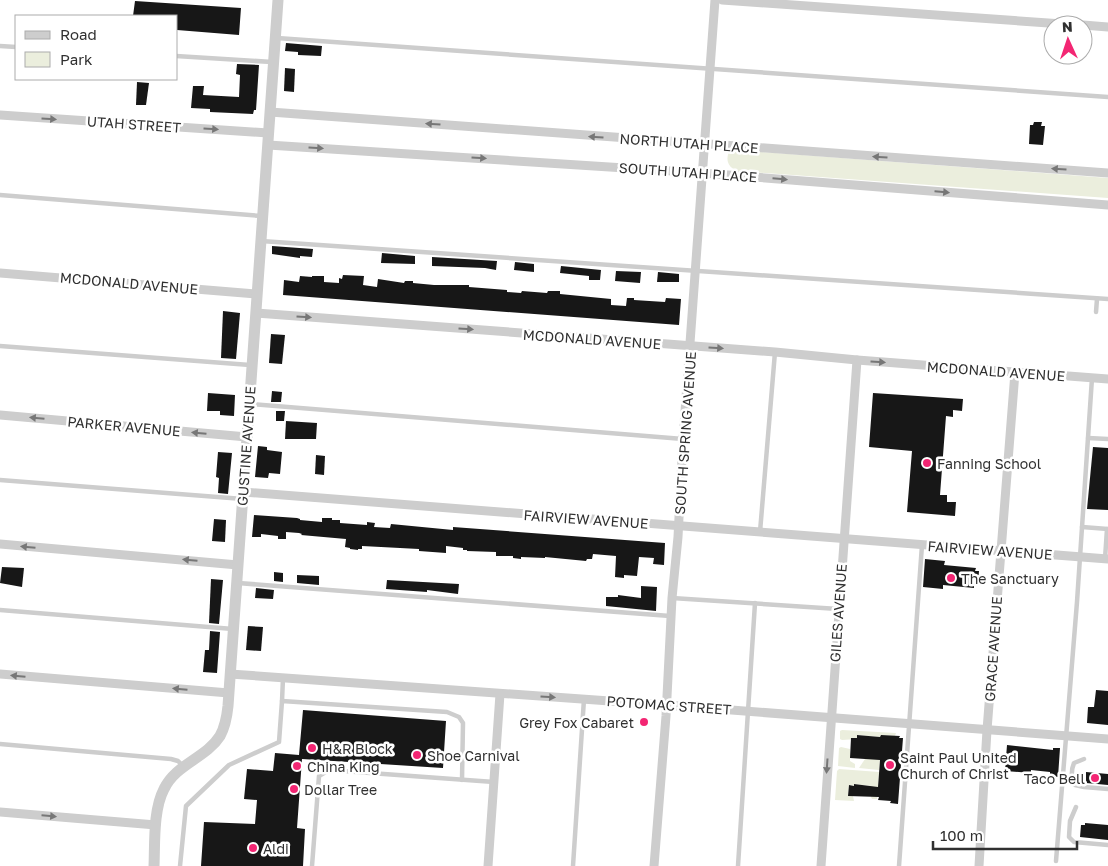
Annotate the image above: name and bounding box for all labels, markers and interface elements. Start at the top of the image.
legend [15,15,178,80]
north arrow [1043,15,1093,65]
text: N [1062,18,1073,35]
text: Road [60,25,97,43]
text: Park [60,50,93,68]
street label: UTAH STREET [86,112,182,136]
one-way arrow [41,115,57,123]
one-way arrow [425,120,441,128]
one-way arrow [203,126,219,134]
street label: NORTH UTAH PLACE [619,130,759,156]
one-way arrow [587,132,603,140]
one-way arrow [309,144,325,152]
one-way arrow [872,153,888,161]
one-way arrow [471,155,487,163]
street label: SOUTH UTAH PLACE [618,159,758,185]
one-way arrow [1051,165,1067,173]
one-way arrow [773,175,789,183]
one-way arrow [935,188,951,196]
street label: MCDONALD AVENUE [59,268,199,298]
one-way arrow [297,313,313,321]
one-way arrow [459,326,475,334]
street label: MCDONALD AVENUE [522,326,662,352]
one-way arrow [708,345,724,353]
street label: SOUTH SPRING AVENUE [671,351,699,515]
one-way arrow [870,358,886,366]
street label: MCDONALD AVENUE [926,358,1066,384]
street label: GUSTINE AVENUE [233,385,259,507]
street label: PARKER AVENUE [67,413,181,439]
one-way arrow [28,414,44,422]
one-way arrow [190,428,206,436]
place label: Fanning School [937,455,1041,472]
marker: Fanning School [921,457,933,469]
street label: FAIRVIEW AVENUE [523,506,649,532]
street label: FAIRVIEW AVENUE [927,537,1053,563]
one-way arrow [19,542,35,550]
one-way arrow [181,556,197,564]
street label: GILES AVENUE [826,563,850,663]
place label: The Sanctuary [961,570,1059,587]
marker: The Sanctuary [945,572,957,584]
street label: GRACE AVENUE [981,596,1005,702]
one-way arrow [10,671,26,679]
one-way arrow [172,685,188,693]
street label: POTOMAC STREET [606,692,732,718]
one-way arrow [541,693,557,701]
place label: Grey Fox Cabaret [519,714,634,731]
marker: Grey Fox Cabaret [638,716,650,728]
place label: H&R Block [322,740,393,757]
marker: H&R Block [306,742,318,754]
place label: Shoe Carnival [427,747,520,764]
marker: Shoe Carnival [411,749,423,761]
place label: Saint Paul United Church of Christ [900,749,1017,782]
place label: China King [307,758,380,775]
one-way arrow [823,758,831,774]
marker: Saint Paul United Church of Christ [884,759,896,771]
marker: China King [291,760,303,772]
place label: Taco Bell [1024,770,1085,787]
marker: Taco Bell [1089,772,1101,784]
place label: Dollar Tree [304,781,377,798]
marker: Dollar Tree [288,783,300,795]
one-way arrow [41,813,57,821]
scale bar [933,818,1077,850]
text: 100 m [940,826,983,844]
place label: Aldi [263,840,289,857]
marker: Aldi [247,842,259,854]

